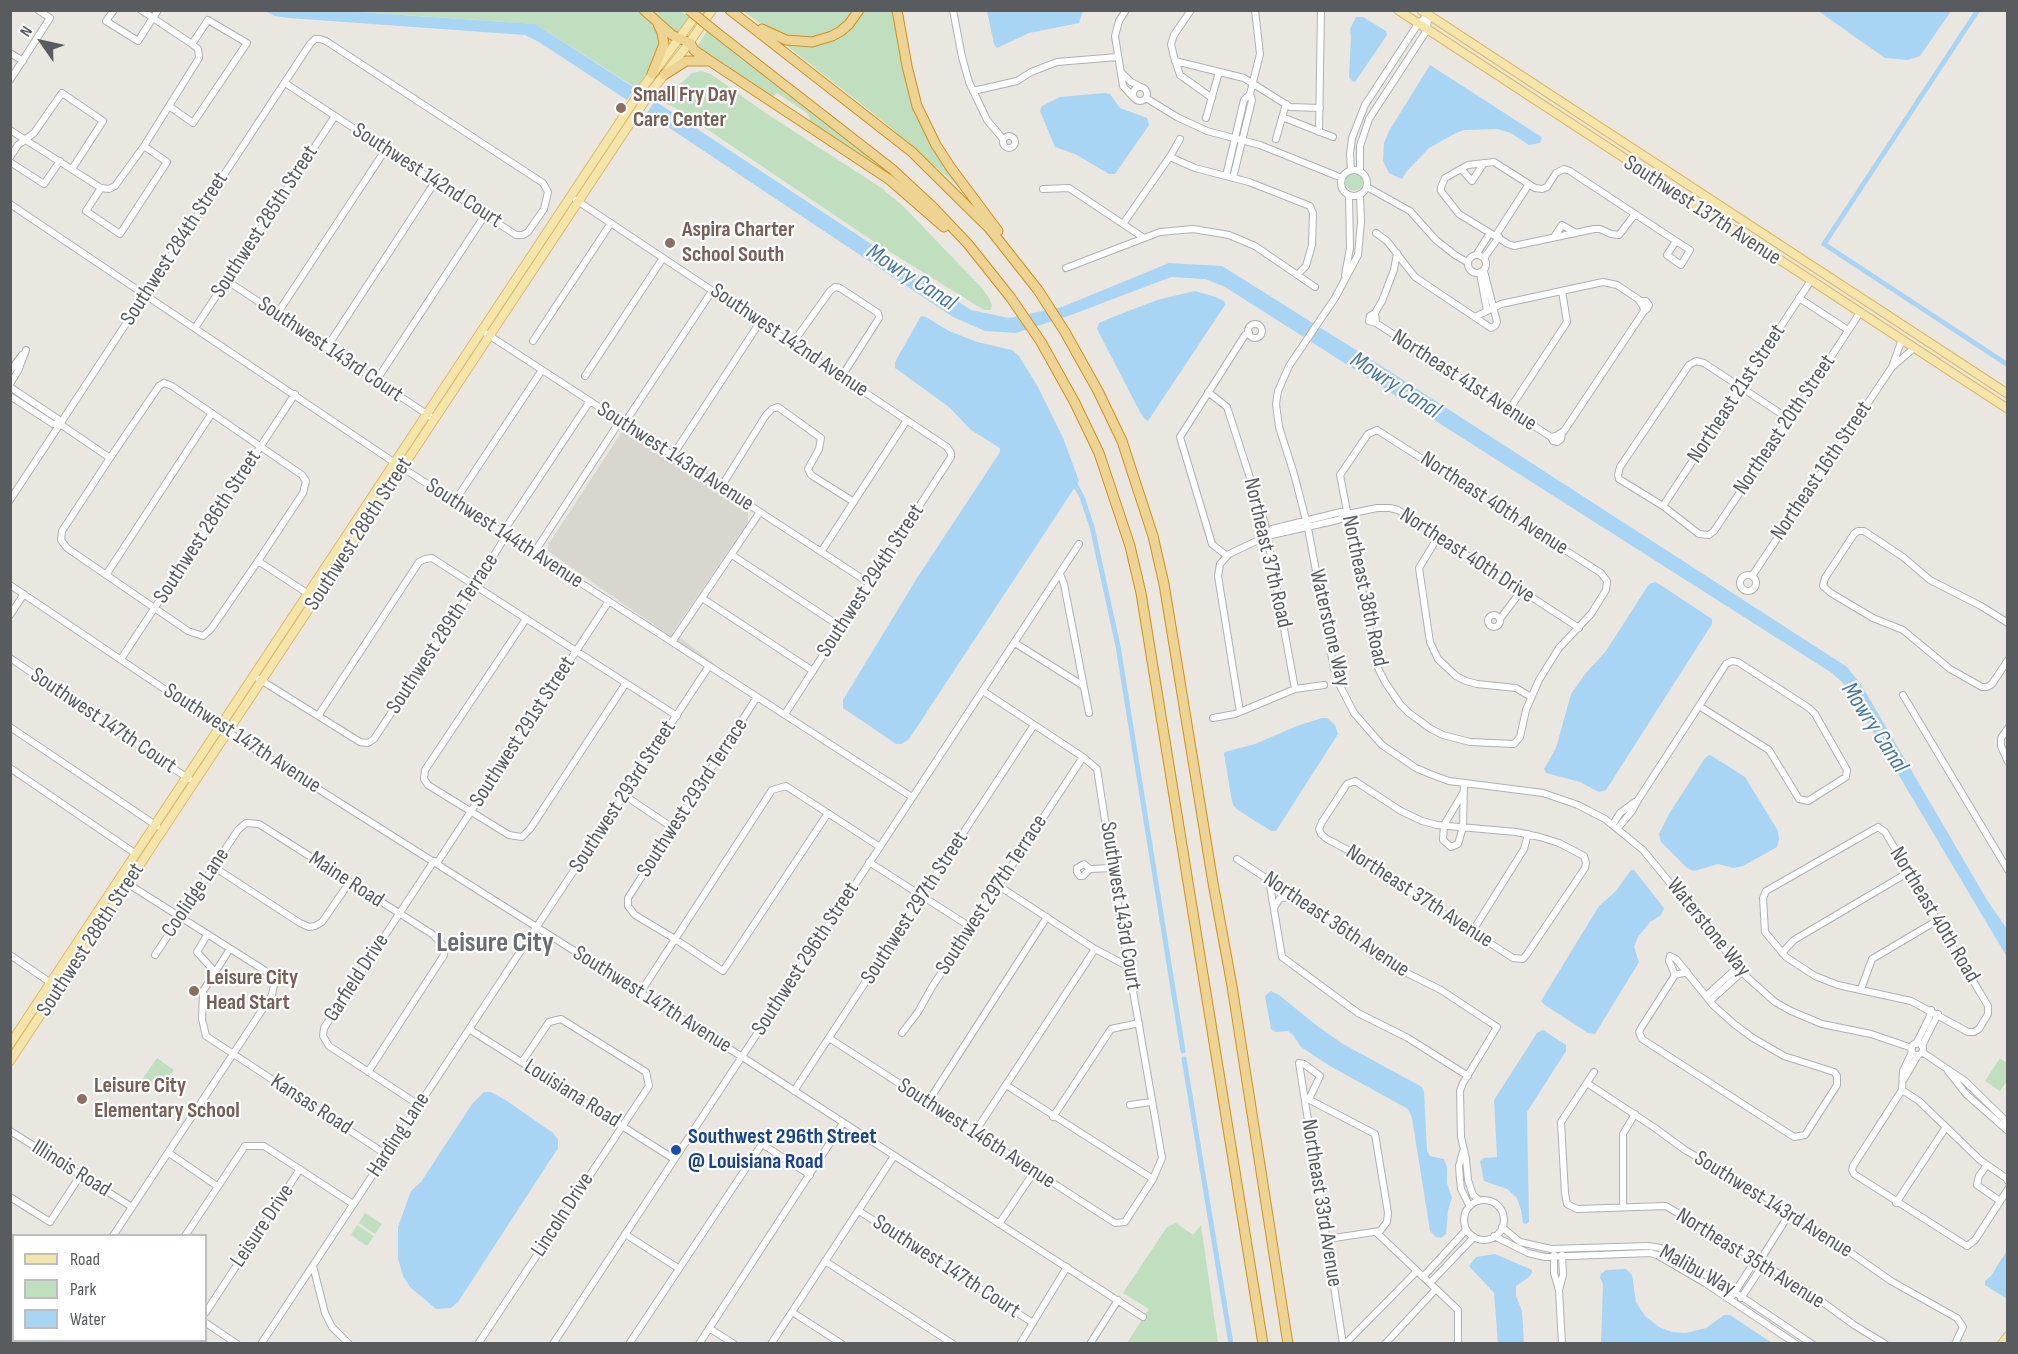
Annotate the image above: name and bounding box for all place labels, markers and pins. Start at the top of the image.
place label: Small Fry Day Care Center [633,82,737,134]
marker: Small Fry Day Care Center [614,101,628,115]
place label: Aspira Charter School South [682,217,794,268]
marker: Aspira Charter School South [663,236,677,250]
place label: Leisure City Head Start [206,965,298,1016]
marker: Leisure City Head Start [187,984,201,998]
place label: Leisure City Elementary School [94,1073,240,1124]
marker: Leisure City Elementary School [75,1092,89,1106]
place label: Southwest 296th Street @ Louisiana Road [688,1124,877,1176]
marker: Southwest 296th Street @ Louisiana Road [669,1143,683,1157]

